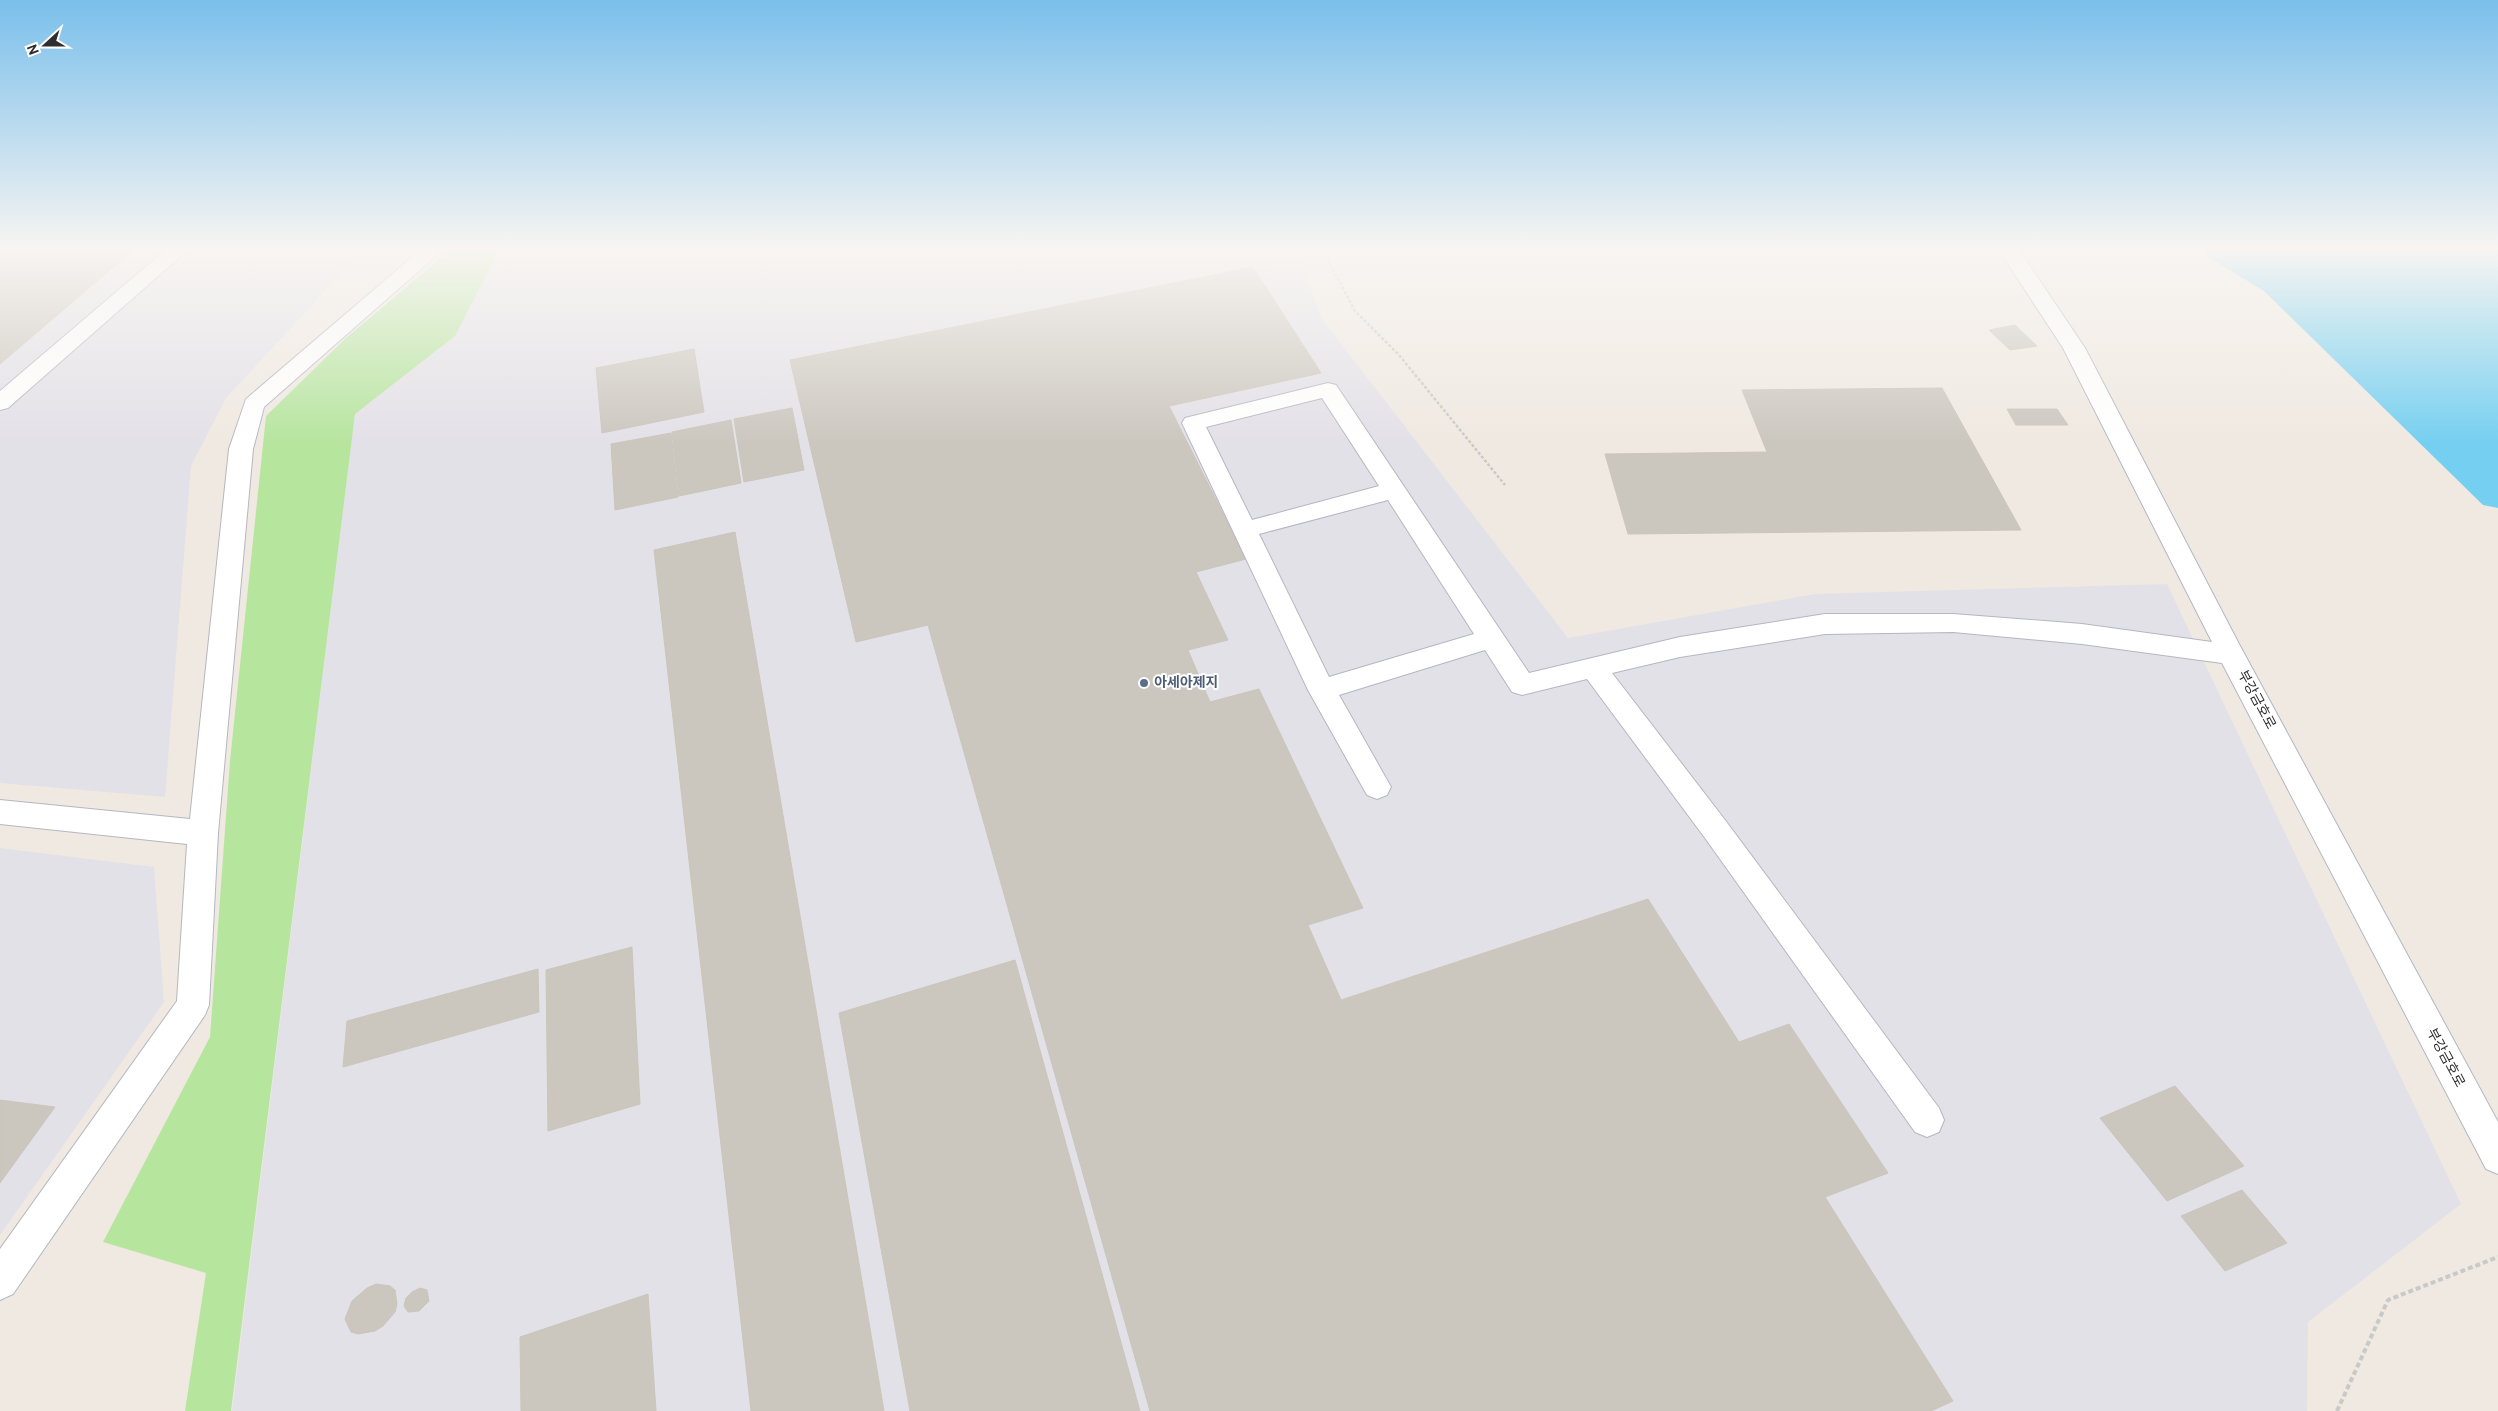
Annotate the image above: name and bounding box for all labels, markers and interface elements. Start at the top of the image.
north arrow [20,20,70,70]
text: N [25,41,44,57]
street label: 부강금호로 [2233,668,2279,733]
place label: 아세아제지 [1154,675,1218,692]
marker: 아세아제지 [1138,677,1150,689]
street label: 부강금호로 [2422,1026,2468,1091]

